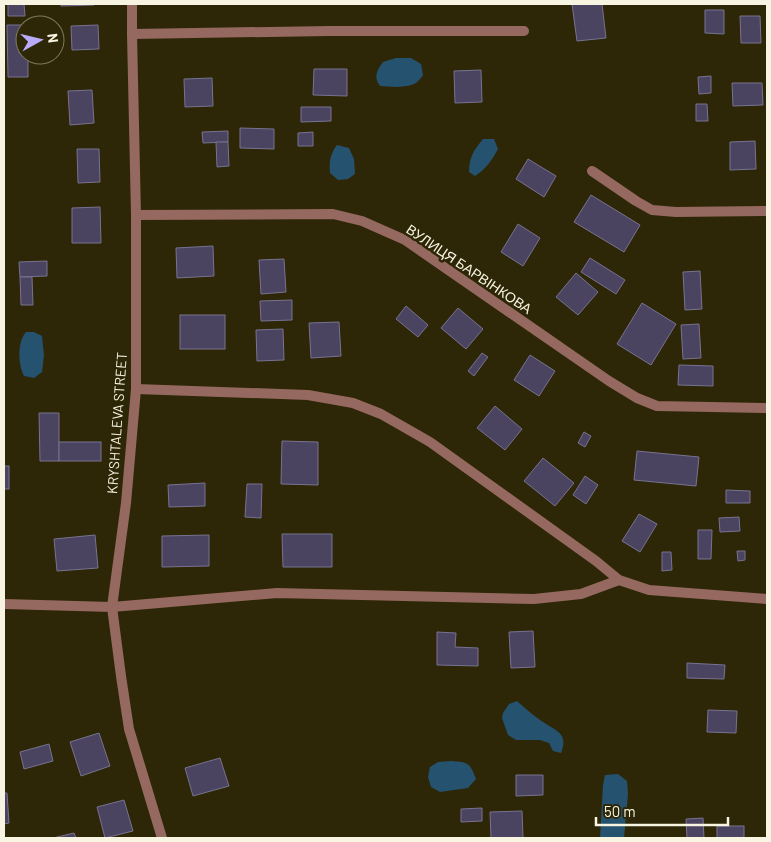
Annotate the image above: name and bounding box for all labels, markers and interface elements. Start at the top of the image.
north arrow [15,15,65,65]
text: N [44,32,62,44]
street label: ВУЛИЦЯ БАРВІНКОВА [403,220,536,317]
street label: KRYSHTALEVA STREET [103,352,130,494]
scale bar [596,794,728,826]
text: 50 m [604,802,636,820]

